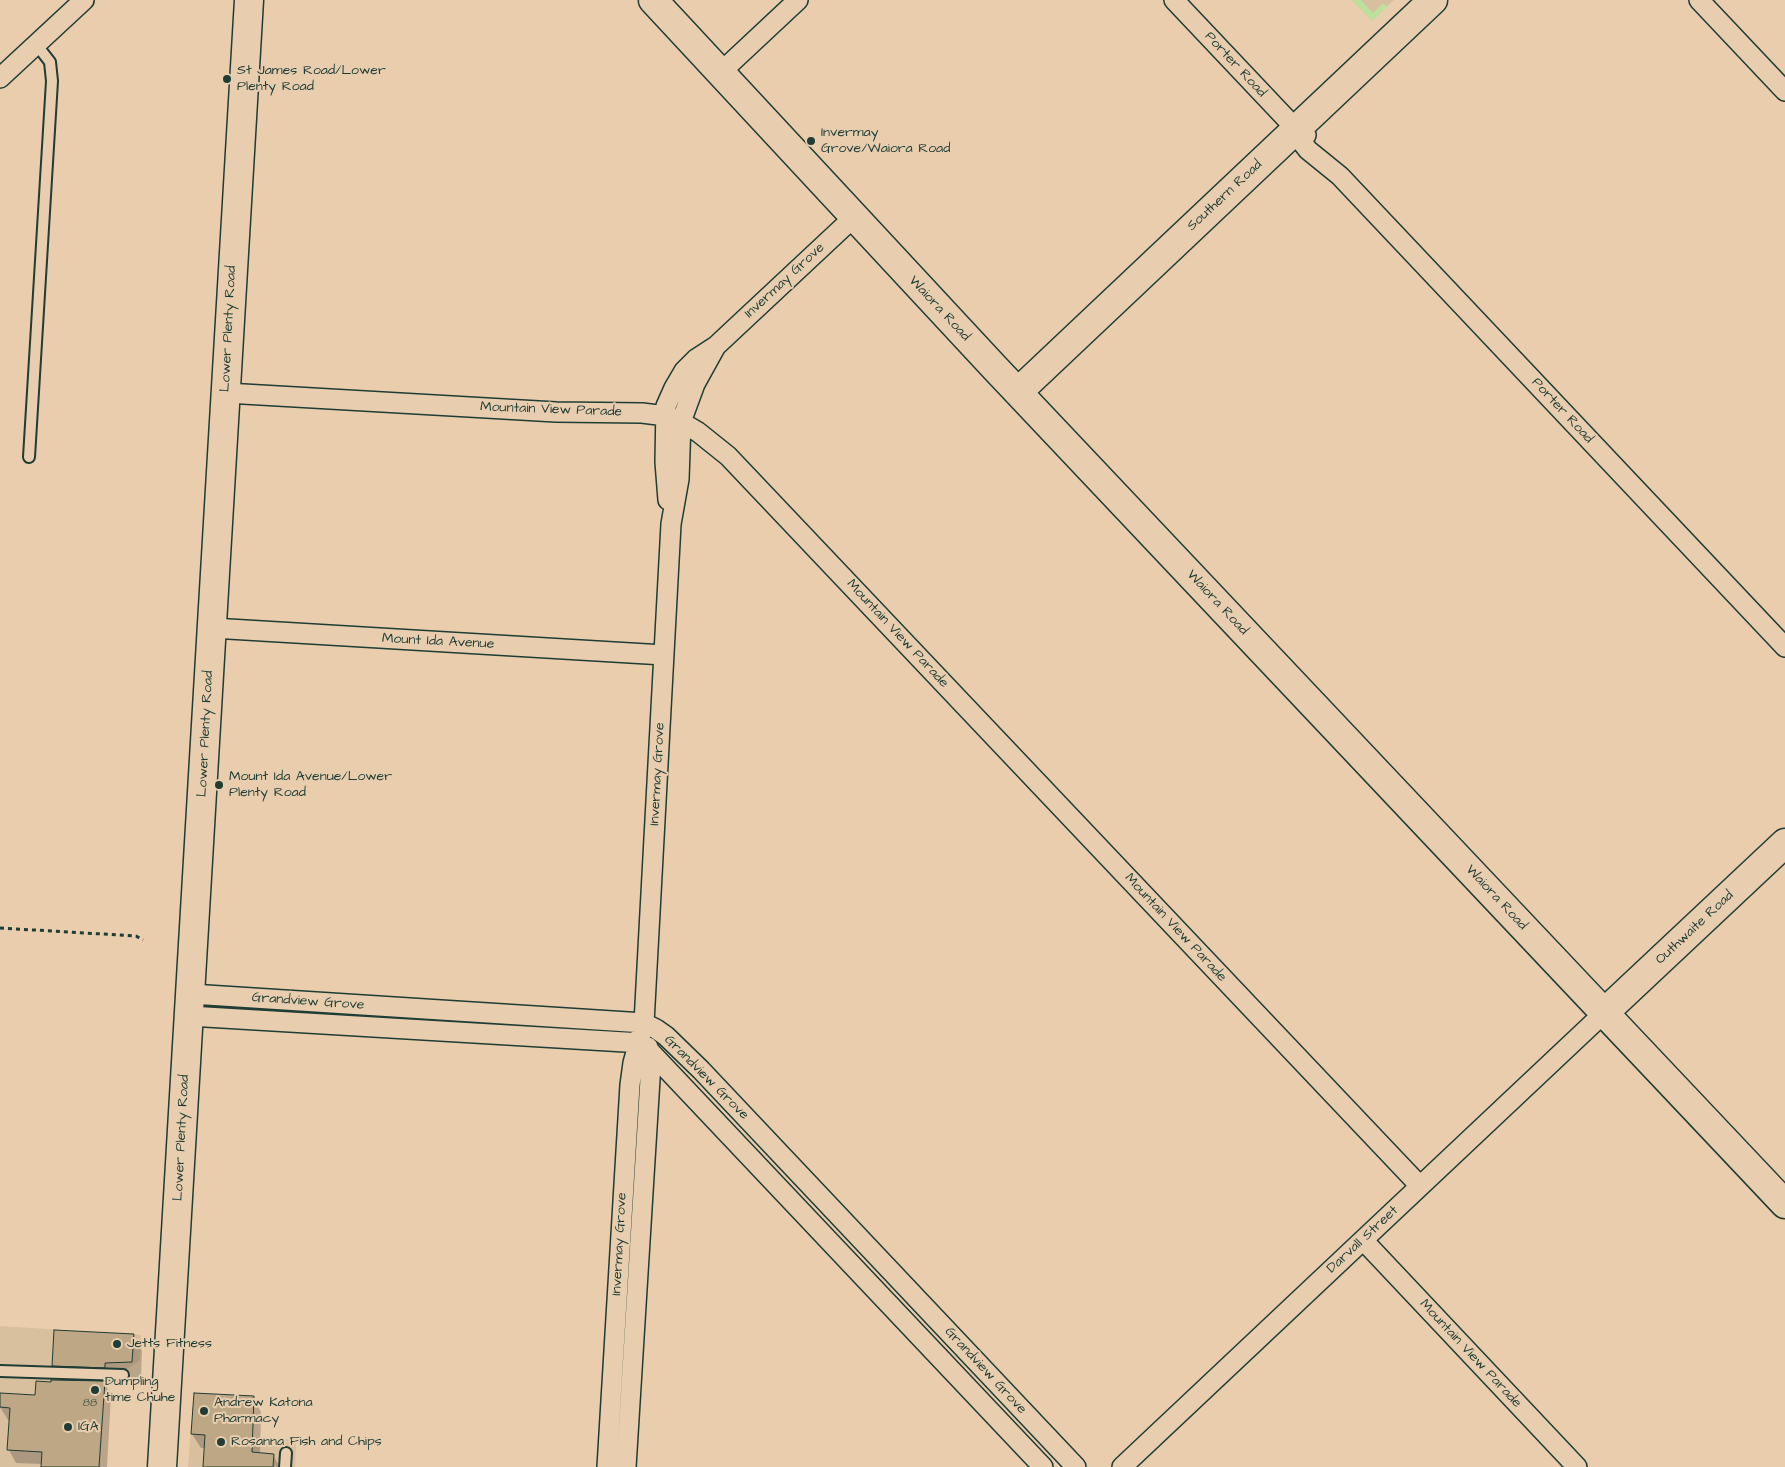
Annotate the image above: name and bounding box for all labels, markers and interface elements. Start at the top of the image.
street label: Porter Road [1200,29,1270,101]
place label: St James Road/Lower Plenty Road [237,63,386,95]
marker: St James Road/Lower Plenty Road [221,73,233,85]
place label: Invermay Grove/Waiora Road [821,125,950,158]
marker: Invermay Grove/Waiora Road [805,135,817,147]
street label: Southern Road [1184,157,1266,235]
street label: Invermay Grove [742,240,828,322]
street label: Lower Plenty Road [217,265,241,393]
street label: Waiora Road [905,273,973,345]
street label: Porter Road [1527,375,1597,447]
street label: Mountain View Parade [480,399,622,421]
street label: Waiora Road [1183,567,1251,639]
street label: Mountain View Parade [842,576,952,692]
street label: Mount Ida Avenue [381,631,495,653]
street label: Lower Plenty Road [194,670,218,798]
street label: Invermay Grove [647,722,669,826]
place label: Mount Ida Avenue/Lower Plenty Road [229,769,392,802]
marker: Mount Ida Avenue/Lower Plenty Road [213,779,225,791]
street label: Waiora Road [1462,862,1530,934]
street label: Mountain View Parade [1120,870,1230,986]
street label: Outhwaite Road [1652,888,1738,968]
street label: Grandview Grove [251,990,365,1014]
street label: Grandview Grove [660,1032,752,1124]
street label: Lower Plenty Road [170,1074,194,1202]
street label: Invermay Grove [609,1192,631,1296]
street label: Darvall Street [1324,1203,1402,1277]
street label: Mountain View Parade [1415,1296,1525,1412]
street label: Grandview Grove [940,1324,1030,1418]
place label: Jetts Fitness [127,1336,212,1352]
marker: Jetts Fitness [111,1338,123,1350]
place label: Dumpling time Chuhe [105,1374,175,1406]
marker: Dumpling time Chuhe [89,1384,101,1396]
place label: Andrew Katona Pharmacy [214,1395,313,1428]
house number: 88 [83,1397,97,1411]
marker: Andrew Katona Pharmacy [198,1405,210,1417]
place label: IGA [78,1419,99,1435]
marker: IGA [62,1421,74,1433]
place label: Rosanna Fish and Chips [231,1434,382,1450]
marker: Rosanna Fish and Chips [215,1436,227,1448]

